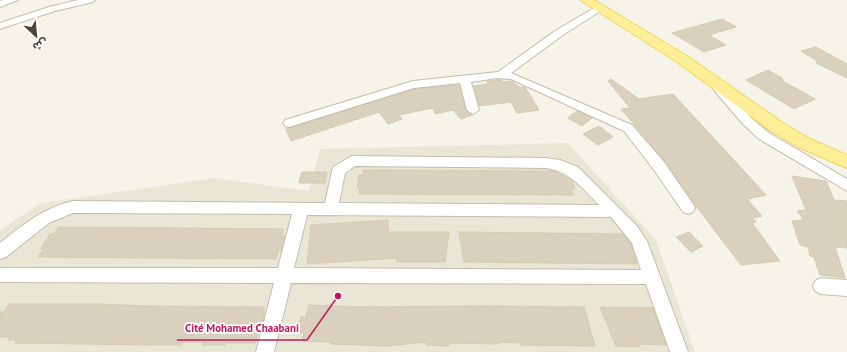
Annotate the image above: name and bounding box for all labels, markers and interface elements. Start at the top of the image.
north arrow [16,16,56,56]
text: ش [31,35,50,55]
callout: Cité Mohamed Chaabani [177,317,307,340]
text: Cité Mohamed Chaabani [185,321,299,335]

